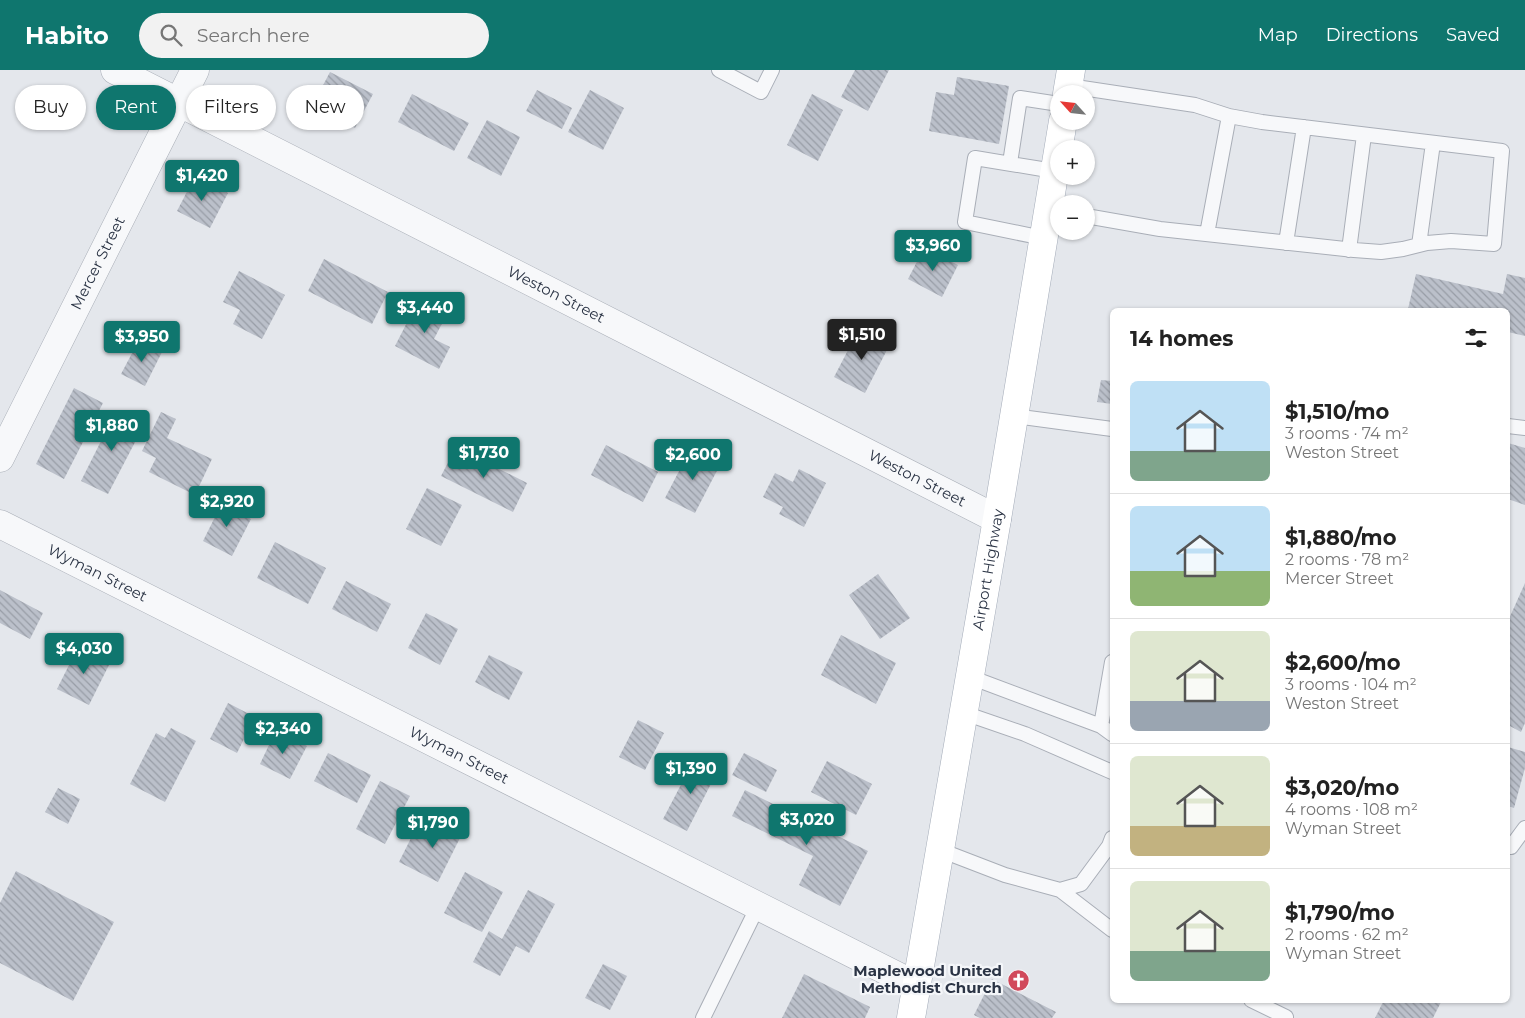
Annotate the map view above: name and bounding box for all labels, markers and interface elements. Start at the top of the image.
search box [139,13,489,58]
text: Habito [25,21,109,50]
icon: search [157,21,185,49]
text: Search here [197,24,310,47]
text: Map [1258,24,1298,46]
text: Directions [1326,24,1418,46]
text: Saved [1446,24,1500,46]
chip: Buy [15,85,86,130]
chip: Rent [96,85,176,130]
chip: Filters [186,85,276,130]
chip: New [286,85,364,130]
north arrow [1050,85,1095,130]
map controls [1050,85,1095,240]
button: + [1050,140,1095,185]
pin: $1,420 [161,160,243,202]
text: $1,420 [176,166,228,185]
button: − [1050,195,1095,240]
street label: Mercer Street [66,213,129,313]
pin: $3,960 [892,230,974,272]
text: $3,960 [905,236,961,255]
street label: Weston Street [504,261,608,327]
pin: $3,440 [384,292,466,334]
text: $3,440 [397,298,453,317]
pin: $1,510 [821,318,903,361]
pin: $3,950 [101,320,183,363]
icon: filters [1462,324,1490,352]
text: $1,510 [838,325,886,344]
text: 14 homes [1130,326,1234,351]
text: $3,950 [115,327,169,346]
text: $1,510/mo [1285,399,1389,424]
icon: home [1170,401,1230,461]
pin: $1,880 [71,410,153,452]
text: $1,880 [86,416,138,435]
text: 3 rooms · 74 m² [1285,424,1409,443]
pin: $1,730 [443,436,525,479]
pin: $2,600 [652,438,734,481]
text: $1,730 [459,443,509,462]
text: Weston Street [1285,443,1399,462]
text: $2,600 [665,445,721,464]
street label: Weston Street [865,445,969,511]
pin: $2,920 [186,486,268,528]
text: $2,920 [200,492,254,511]
street label: Airport Highway [968,507,1008,632]
text: $1,880/mo [1285,525,1396,550]
icon: home [1170,526,1230,586]
street label: Wyman Street [45,540,151,606]
text: 2 rooms · 78 m² [1285,550,1409,569]
text: Mercer Street [1285,569,1394,588]
pin: $4,030 [43,632,125,675]
text: $4,030 [56,639,112,658]
text: $2,600/mo [1285,650,1400,675]
icon: home [1170,651,1230,711]
text: 3 rooms · 104 m² [1285,675,1417,694]
text: Weston Street [1285,694,1399,713]
pin: $2,340 [242,712,324,755]
text: $2,340 [255,719,311,738]
street label: Wyman Street [406,722,512,788]
pin: $1,390 [650,752,732,795]
text: $1,390 [665,759,717,778]
text: $3,020/mo [1285,775,1399,800]
icon: home [1170,776,1230,836]
text: 4 rooms · 108 m² [1285,800,1418,819]
pin: $3,020 [766,804,848,846]
pin: $1,790 [392,806,474,849]
text: $3,020 [780,810,834,829]
text: $1,790 [407,813,459,832]
text: Wyman Street [1285,819,1401,838]
text: $1,790/mo [1285,900,1395,925]
icon: home [1170,901,1230,961]
text: 2 rooms · 62 m² [1285,925,1409,944]
text: Wyman Street [1285,944,1401,963]
place label: Maplewood United Methodist Church [853,961,1002,997]
church icon: Maplewood United Methodist Church [1006,968,1030,992]

